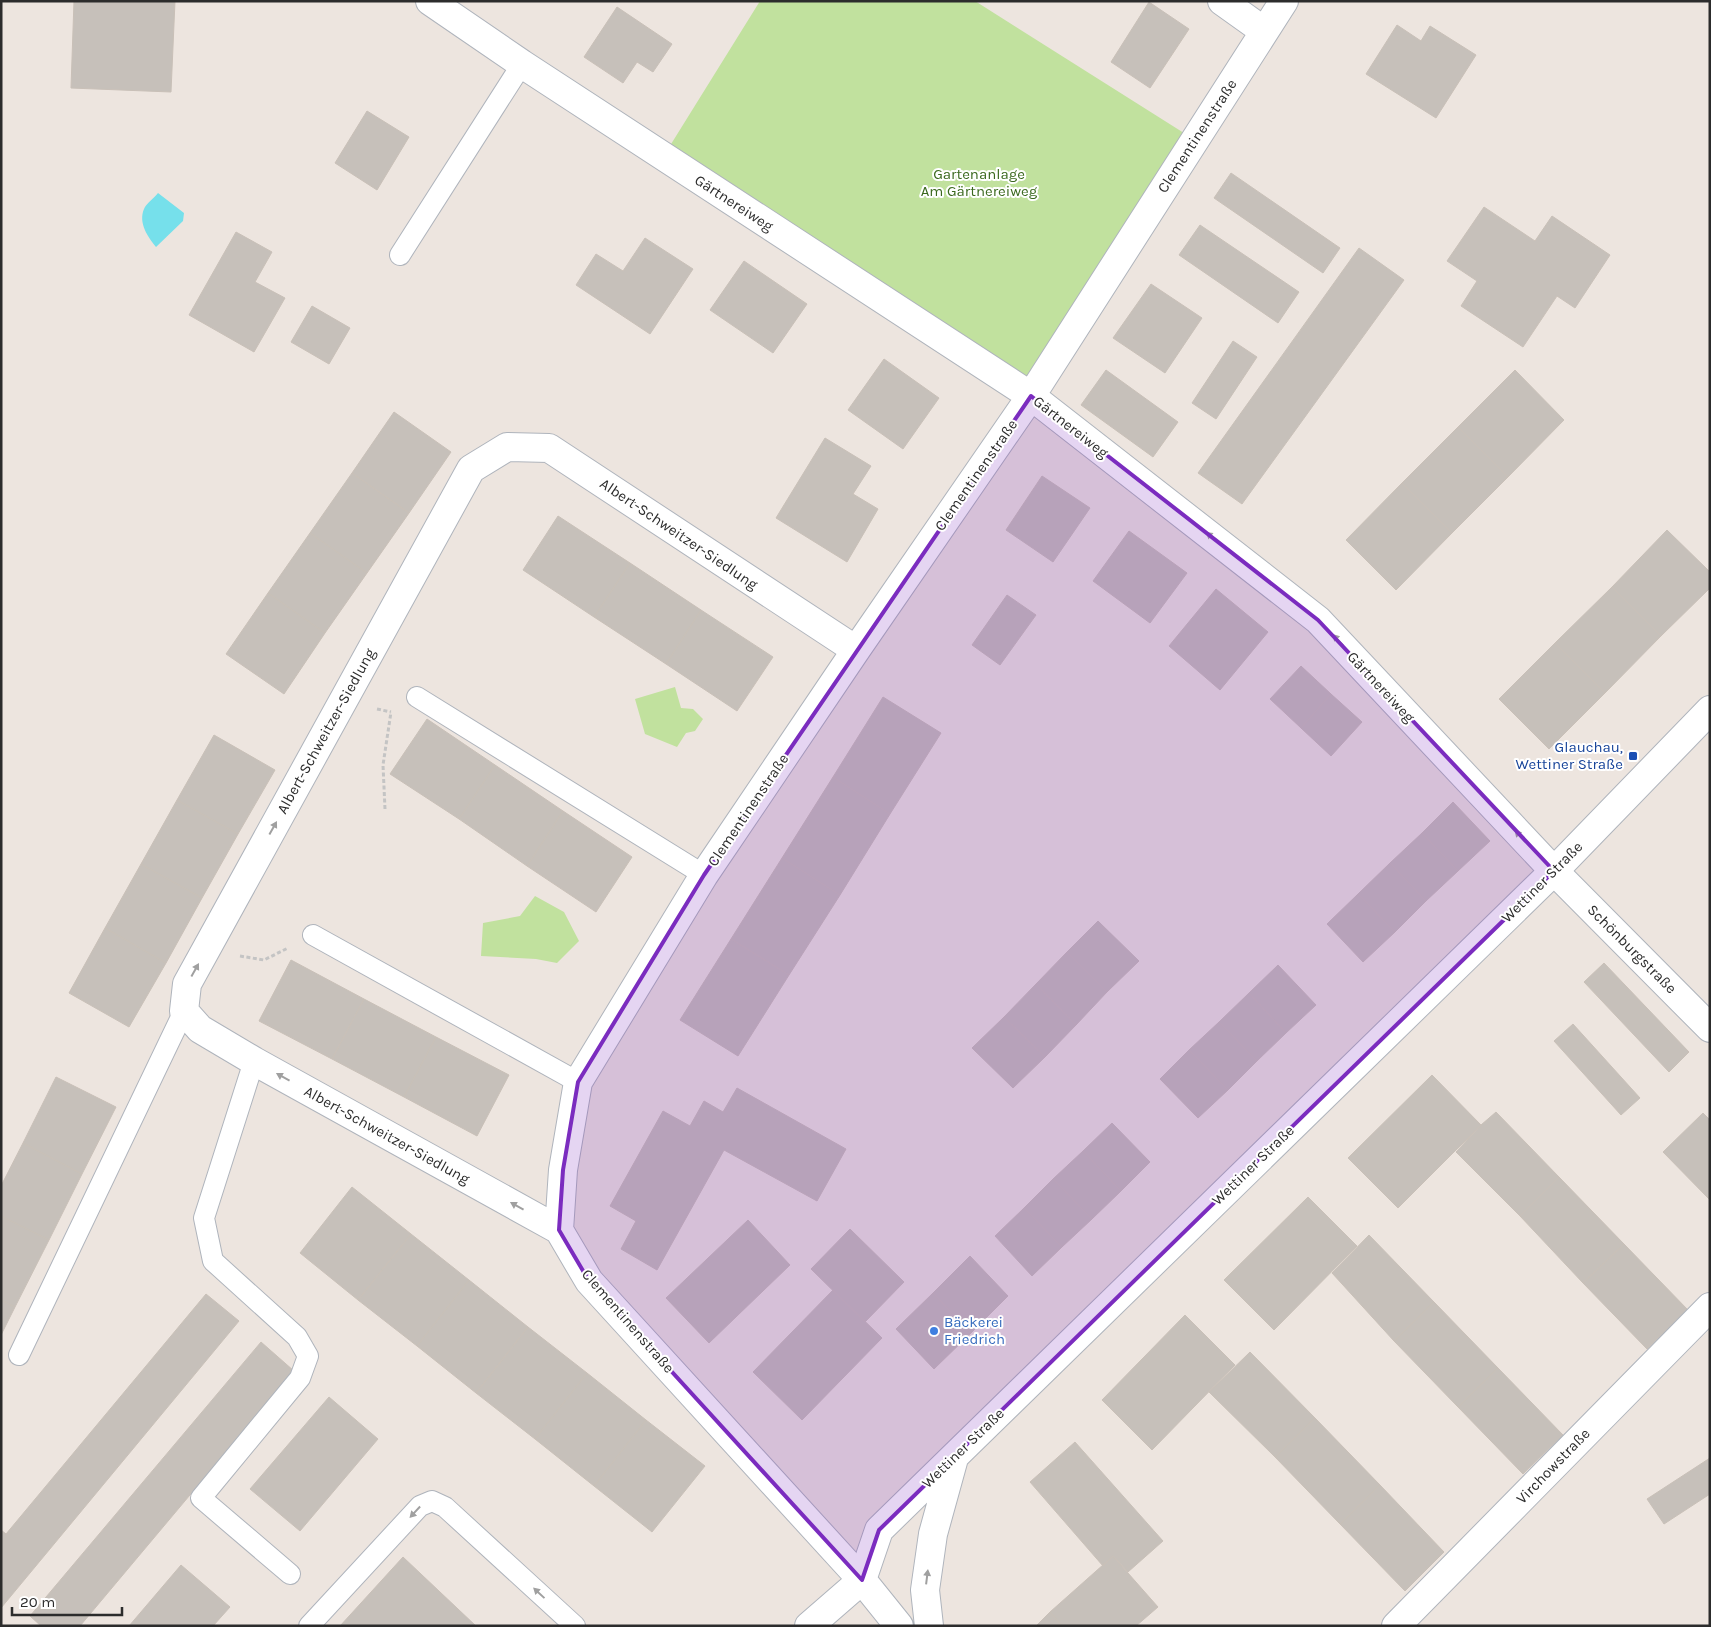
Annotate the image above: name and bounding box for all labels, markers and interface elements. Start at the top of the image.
street label: Clementinenstraße [1154,76,1240,196]
park label: Gartenanlage Am Gärtnereiweg [921,165,1038,200]
street label: Gärtnereiweg [691,171,777,235]
street label: Gärtnereiweg [1030,392,1113,462]
street label: Clementinenstraße [931,416,1021,534]
street label: Albert-Schweitzer-Siedlung [597,474,762,594]
one-way arrow [1206,532,1219,543]
one-way arrow [1332,635,1344,647]
street label: Albert-Schweitzer-Siedlung [273,645,379,817]
street label: Gärtnereiweg [1344,648,1419,727]
place label: Glauchau, Wettiner Straße [1516,738,1623,773]
street label: Clementinenstraße [704,750,792,870]
marker: Glauchau, Wettiner Straße [1627,750,1639,762]
one-way arrow [269,821,277,835]
one-way arrow [1514,830,1526,842]
street label: Wettiner Straße [1498,838,1586,926]
street label: Schönburgstraße [1584,901,1680,997]
one-way arrow [190,963,199,977]
one-way arrow [275,1073,290,1081]
street label: Albert-Schweitzer-Siedlung [301,1082,473,1188]
street label: Wettiner Straße [1208,1121,1298,1209]
one-way arrow [510,1202,523,1211]
street label: Clementinenstraße [578,1265,678,1377]
place label: Bäckerei Friedrich [944,1313,1005,1348]
marker: Bäckerei Friedrich [928,1325,940,1337]
street label: Wettiner Straße [918,1404,1008,1492]
street label: Virchowstraße [1512,1424,1594,1508]
one-way arrow [409,1505,421,1517]
one-way arrow [923,1569,931,1585]
scale bar [12,1584,122,1616]
one-way arrow [533,1587,545,1599]
text: 20 m [20,1593,55,1611]

